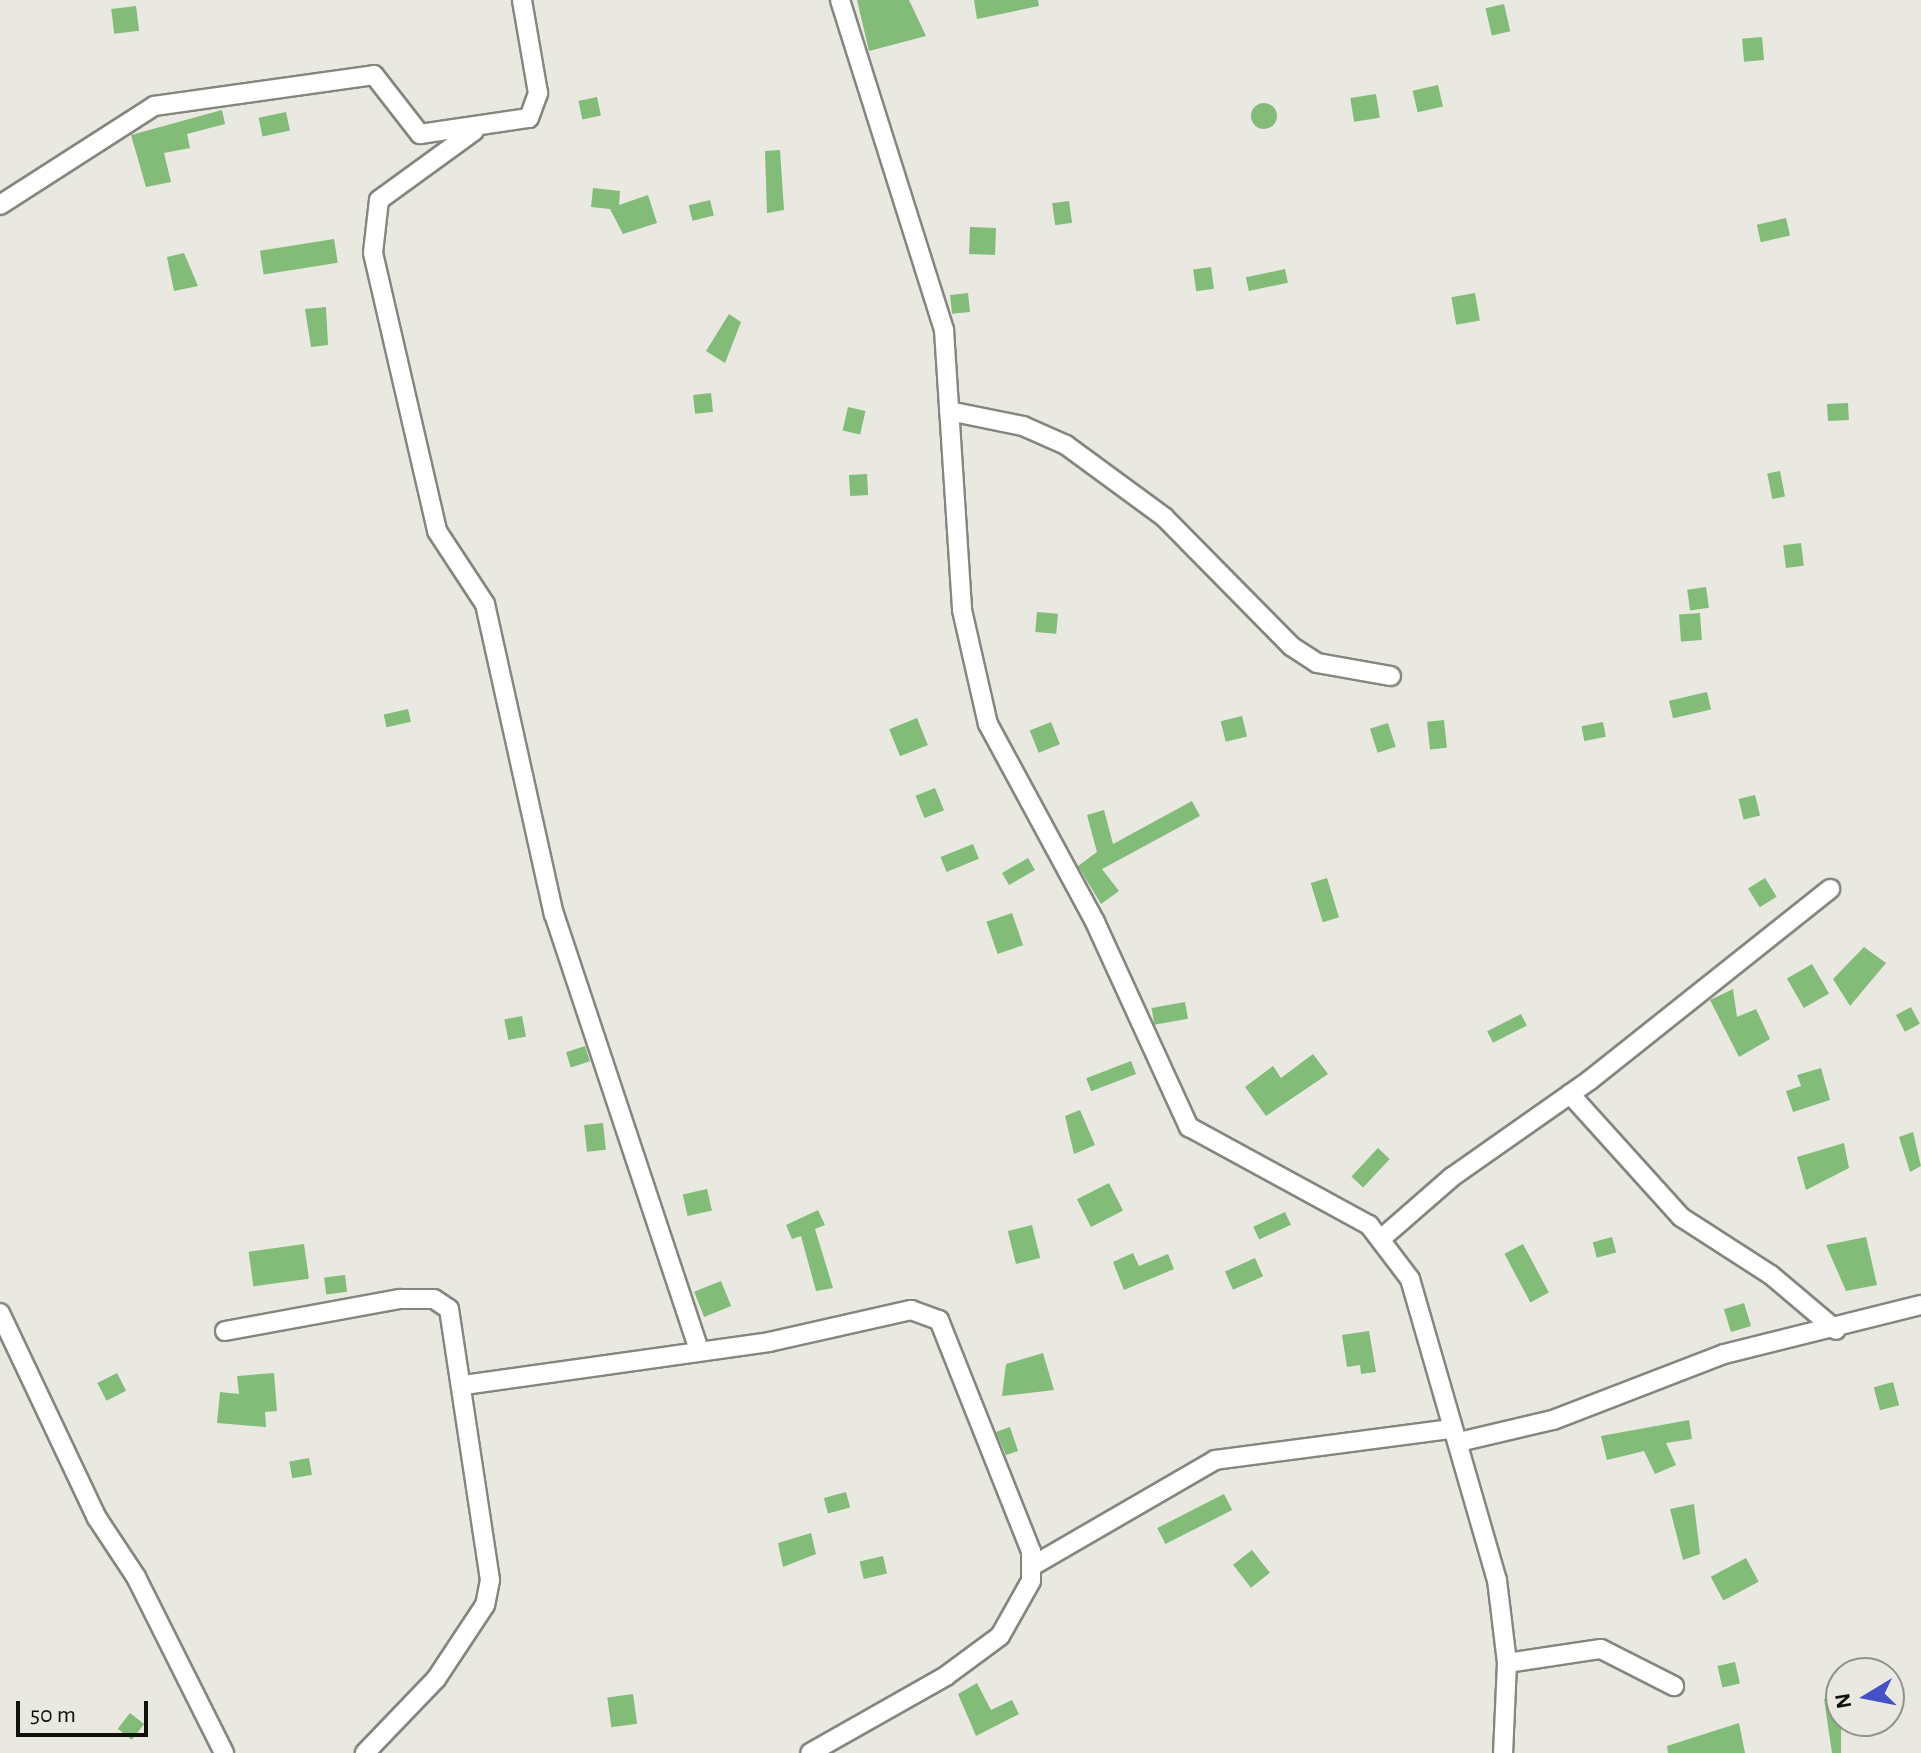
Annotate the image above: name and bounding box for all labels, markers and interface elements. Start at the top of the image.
north arrow [1825,1657,1905,1737]
scale bar [20,1685,152,1735]
text: N [1831,1691,1855,1710]
text: 50 m [30,1703,76,1727]

